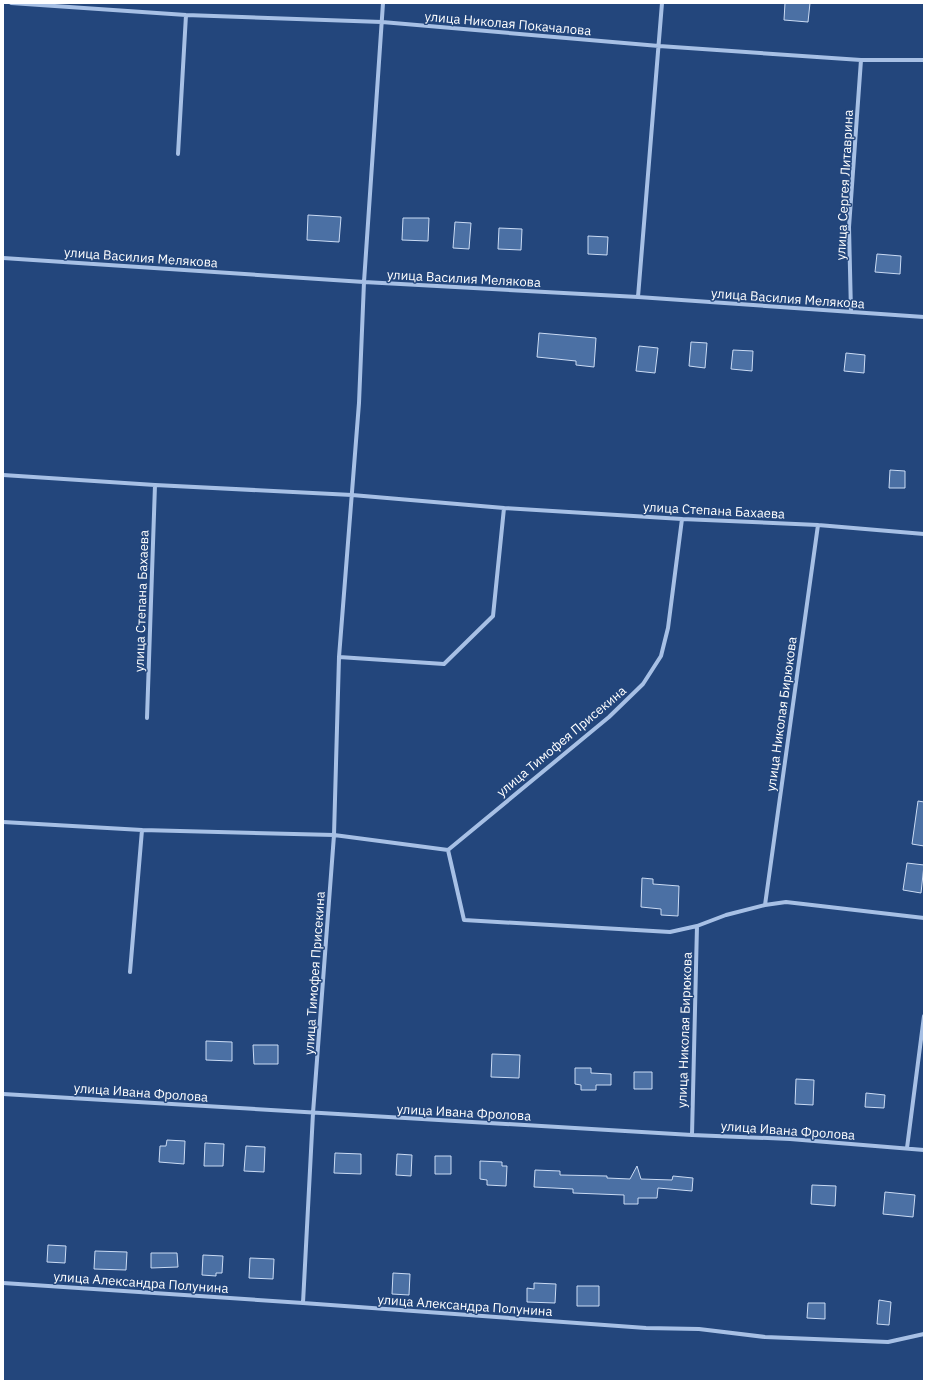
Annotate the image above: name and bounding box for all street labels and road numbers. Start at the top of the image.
street label: улица Николая Покачалова [424,8,592,39]
street label: улица Сергея Литаврина [832,109,857,261]
street label: улица Василия Мелякова [64,244,218,271]
street label: улица Василия Мелякова [387,266,541,291]
street label: улица Василия Мелякова [711,285,865,312]
street label: улица Степана Бахаева [642,498,786,523]
street label: улица Степана Бахаева [131,530,152,672]
street label: улица Николая Бирюкова [762,635,801,793]
street label: улица Тимофея Присекина [493,682,630,801]
street label: улица Тимофея Присекина [300,891,329,1055]
street label: улица Николая Бирюкова [673,952,696,1108]
street label: улица Ивана Фролова [73,1079,209,1106]
street label: улица Ивана Фролова [396,1100,532,1125]
street label: улица Ивана Фролова [720,1117,856,1144]
street label: улица Александра Полунина [53,1268,229,1297]
street label: улица Александра Полунина [377,1291,553,1320]

